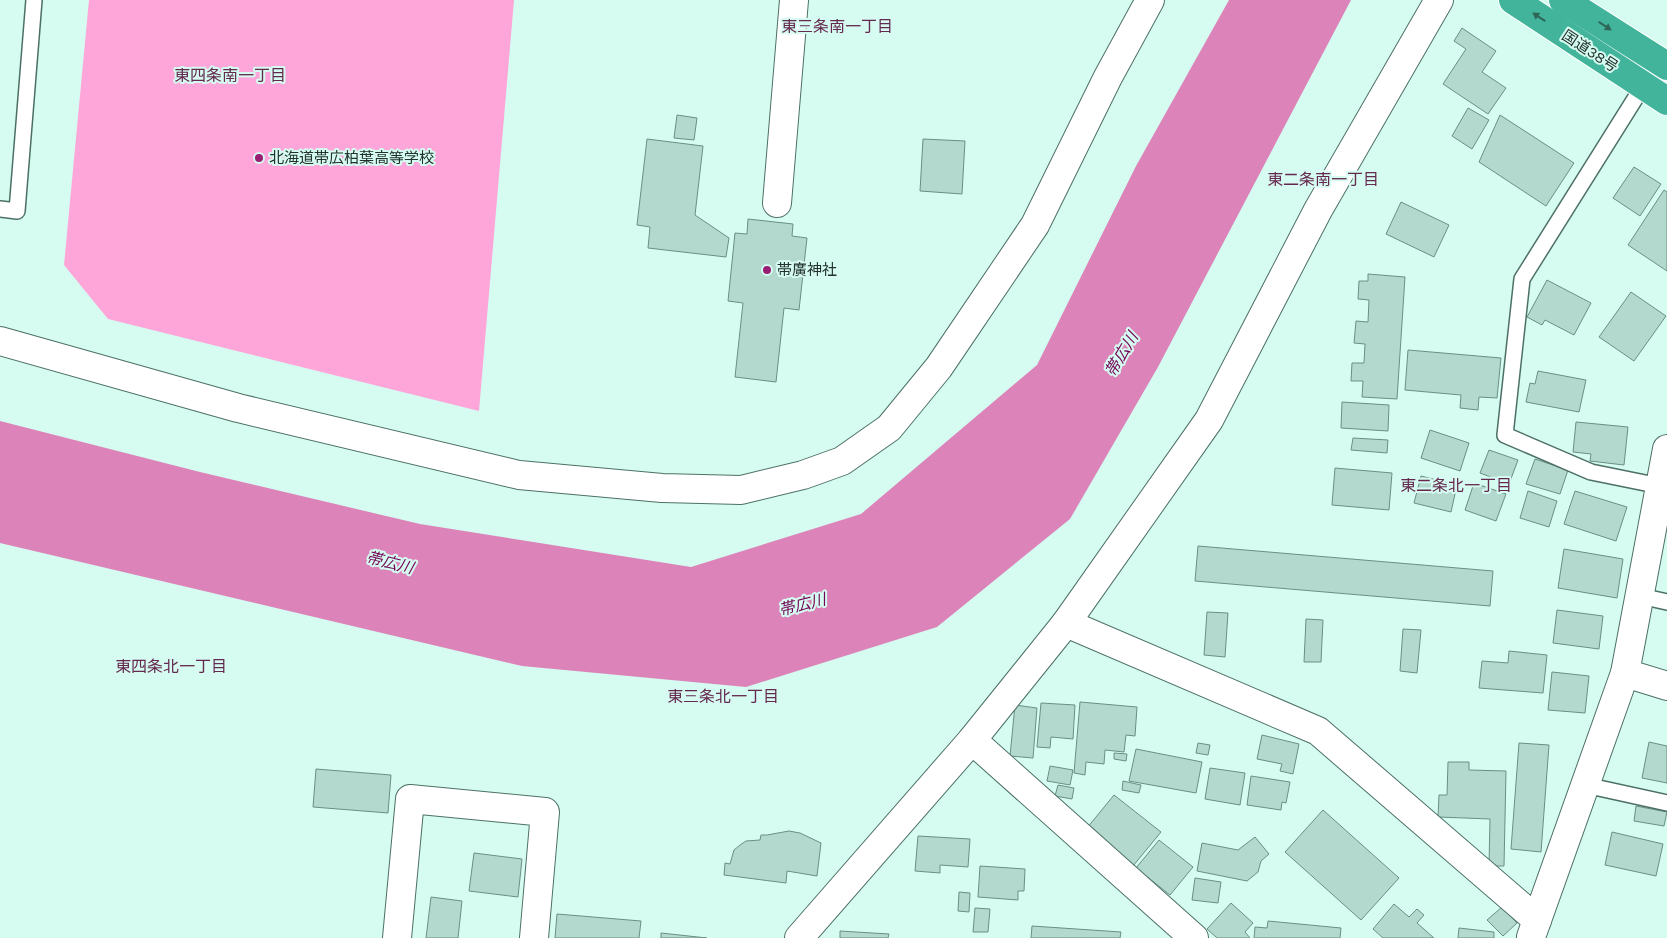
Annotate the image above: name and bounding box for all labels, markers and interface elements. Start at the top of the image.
one-way arrow [1532,12,1545,22]
district label: 東三条南一丁目 [781,17,893,36]
one-way arrow [1598,22,1611,31]
street label: 国道38号 [1559,26,1621,76]
district label: 東四条南一丁目 [174,66,286,85]
place label: 北海道帯広柏葉高等学校 [269,149,434,167]
marker: 北海道帯広柏葉高等学校 [253,152,265,164]
district label: 東二条南一丁目 [1267,170,1379,189]
place label: 帯廣神社 [777,261,837,279]
marker: 帯廣神社 [761,264,773,276]
water label: 帯広川 [1101,327,1143,380]
district label: 東二条北一丁目 [1400,476,1512,495]
water label: 帯広川 [364,547,417,578]
water label: 帯広川 [777,589,830,620]
district label: 東四条北一丁目 [115,657,227,676]
district label: 東三条北一丁目 [667,687,779,706]

